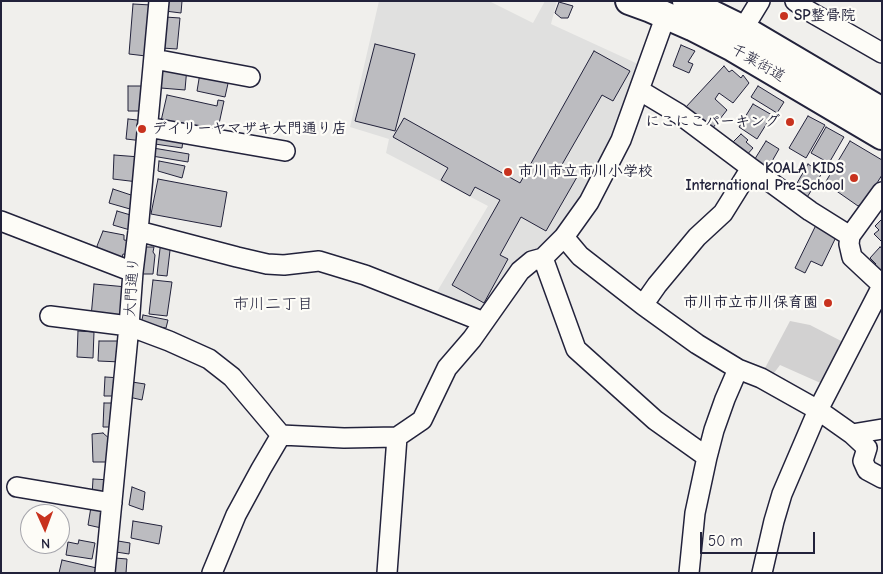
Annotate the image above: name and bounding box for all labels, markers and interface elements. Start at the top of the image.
place label: SP整骨院 [794,7,855,25]
marker: SP整骨院 [778,10,790,22]
street label: 千葉街道 [728,40,788,86]
place label: にこにこパーキング [645,113,780,131]
marker: にこにこパーキング [784,116,796,128]
place label: デイリーヤマザキ大門通り店 [152,120,347,138]
marker: デイリーヤマザキ大門通り店 [136,123,148,135]
place label: KOALA KIDS International Pre-School [685,160,844,195]
place label: 市川市立市川小学校 [518,163,653,181]
marker: 市川市立市川小学校 [502,166,514,178]
marker: KOALA KIDS International Pre-School [848,172,860,184]
street label: 大門通り [121,256,143,318]
district label: 市川二丁目 [233,294,313,314]
place label: 市川市立市川保育園 [683,294,818,312]
marker: 市川市立市川保育園 [822,297,834,309]
north arrow [20,504,70,554]
scale bar [703,522,818,554]
text: 50 m [708,532,743,550]
text: N [41,535,50,552]

